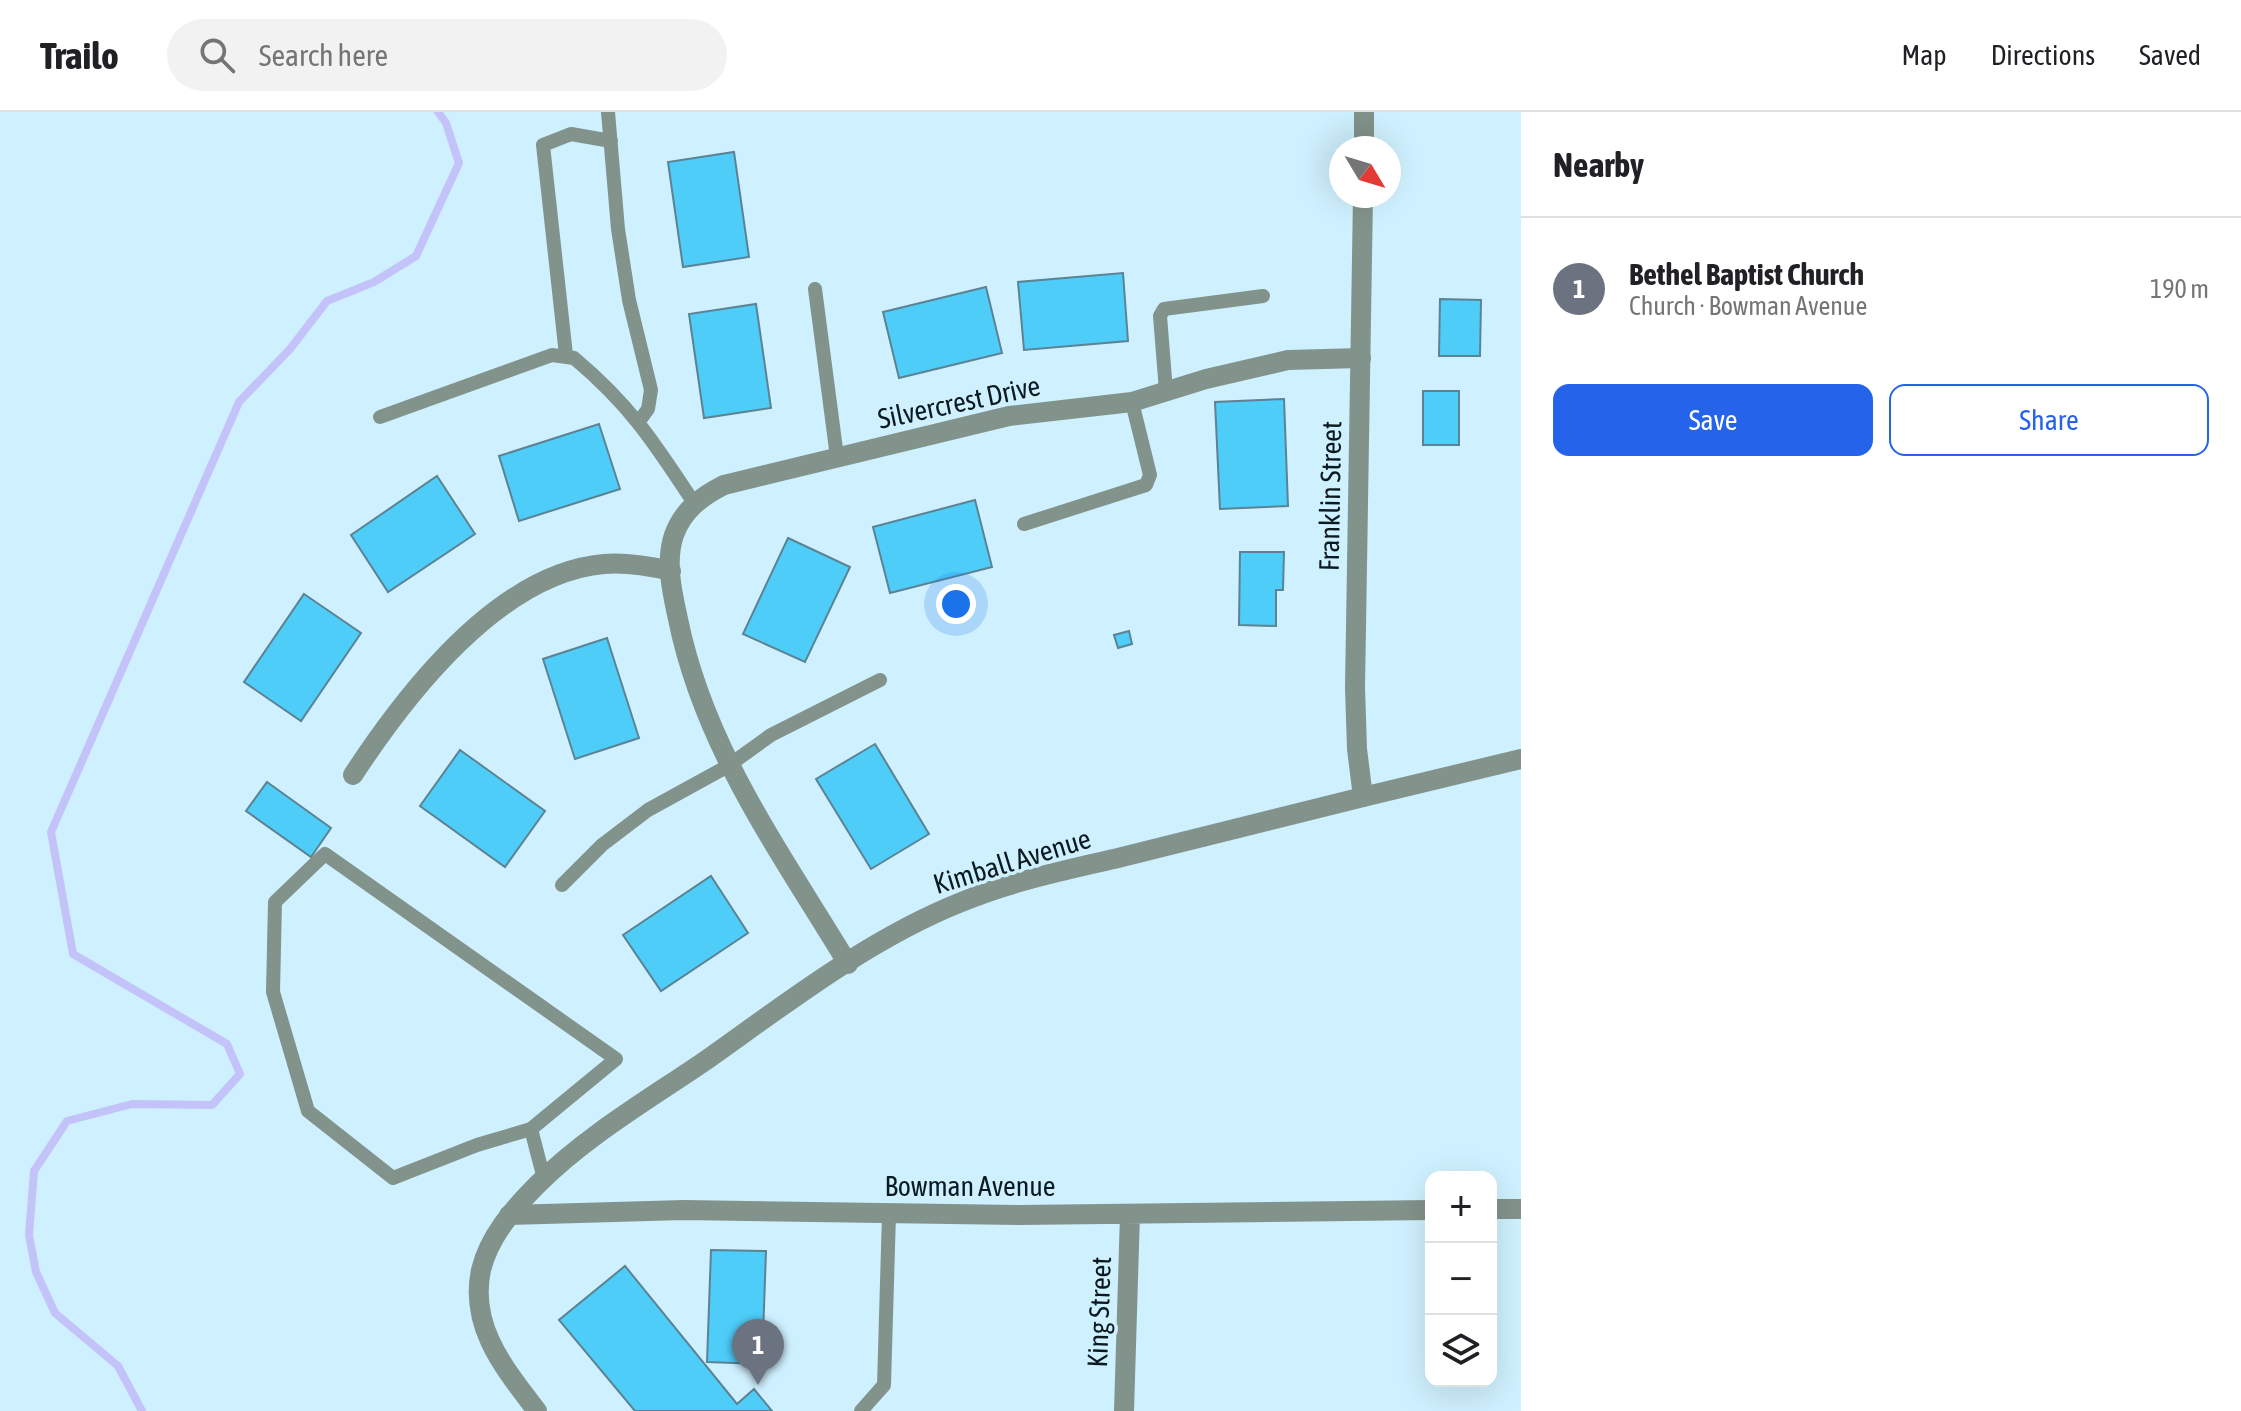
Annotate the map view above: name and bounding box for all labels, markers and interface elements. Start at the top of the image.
search box [167,19,727,91]
icon: search [195,33,239,77]
text: Trailo [40,34,119,77]
text: Search here [259,38,388,72]
text: Map [1902,39,1947,71]
text: Directions [1991,39,2095,71]
text: Saved [2139,39,2201,71]
north arrow [1329,136,1401,208]
text: Nearby [1553,145,1644,184]
text: Bethel Baptist Church [1629,257,1864,291]
text: 1 [1573,274,1585,304]
text: 190 m [2150,274,2209,304]
text: Church · Bowman Avenue [1629,291,1867,321]
street label: Silvercrest Drive [875,369,1043,435]
button: Save [1553,384,1873,456]
button: Share [1889,384,2209,456]
street label: Franklin Street [1313,421,1347,571]
your location [936,584,976,624]
street label: Kimball Avenue [929,822,1095,900]
street label: Bowman Avenue [885,1170,1055,1202]
map controls [1425,1171,1497,1387]
button: + [1425,1171,1497,1243]
button: − [1425,1243,1497,1315]
street label: King Street [1081,1256,1117,1368]
button: layers [1425,1315,1497,1387]
pin: 1 [732,1319,784,1385]

